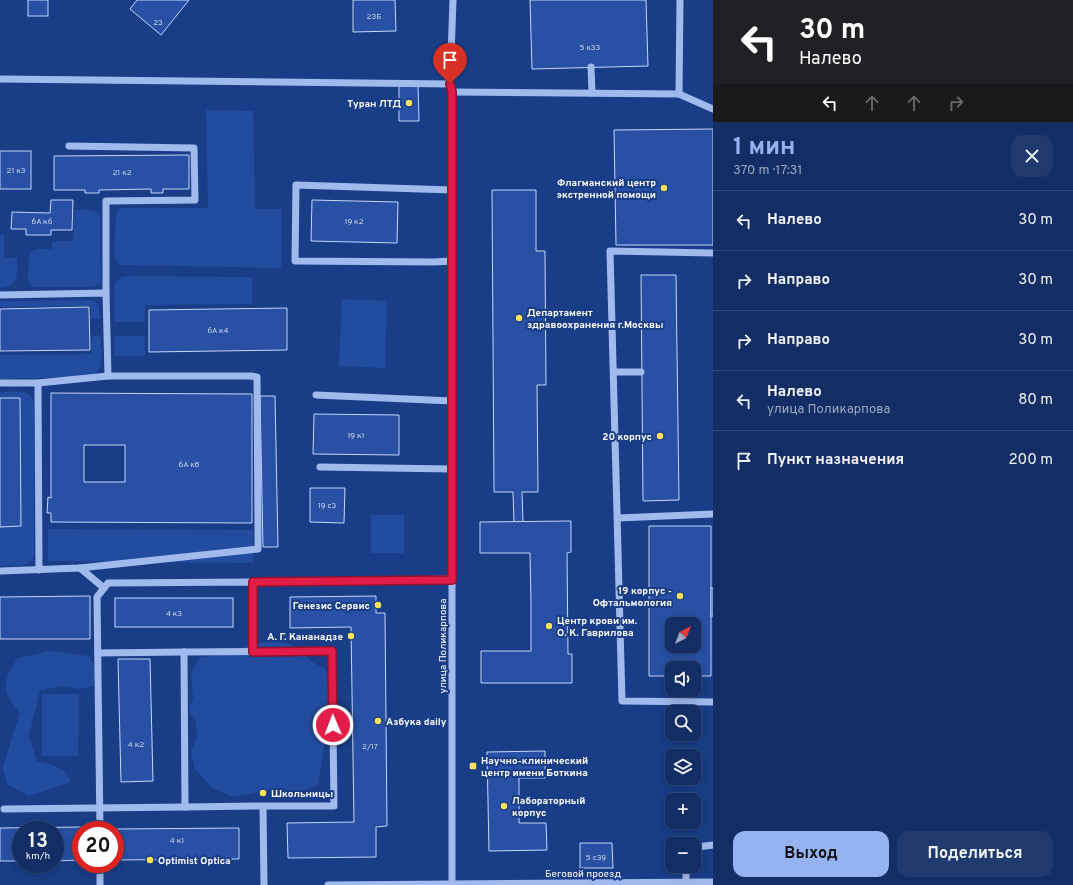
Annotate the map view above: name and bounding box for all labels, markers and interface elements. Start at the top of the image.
house number: 23Б [367,12,381,22]
text: 30 m [799,13,865,49]
icon: left [733,16,785,68]
house number: 23 [153,18,163,28]
pin [433,43,467,84]
house number: 5 к33 [580,43,601,53]
text: Налево [799,48,862,71]
icon: arrive [439,49,461,71]
icon: left [819,92,841,114]
icon: ahead [861,92,883,114]
icon: ahead [903,92,925,114]
icon: right [945,92,967,114]
place label: Туран ЛТД [347,98,401,111]
marker: Туран ЛТД [404,98,414,108]
text: 1 мин [733,133,795,163]
button: close [1011,135,1053,177]
text: 370 m · 17:31 [733,163,802,179]
house number: 21 к3 [7,166,26,176]
house number: 21 к2 [112,168,132,178]
place label: Флагманский центр экстренной помощи [556,177,656,202]
marker: Флагманский центр экстренной помощи [659,183,669,193]
icon: left [733,210,755,232]
text: Налево [767,211,822,230]
text: 30 m [1018,211,1053,230]
house number: 6А к6 [32,217,53,227]
house number: 19 к2 [344,217,364,227]
icon: right [733,270,755,292]
text: Направо [767,271,830,290]
text: 30 m [1018,271,1053,290]
place label: Департамент здравоохранения г.Москвы [527,307,663,332]
marker: Департамент здравоохранения г.Москвы [514,313,524,323]
house number: 6А к4 [207,326,229,336]
icon: right [733,330,755,352]
text: Направо [767,331,830,350]
text: 30 m [1018,331,1053,350]
text: Налево [767,383,822,402]
icon: left [733,390,755,412]
text: 80 m [1018,391,1053,410]
text: улица Поликарпова [767,402,890,418]
house number: 19 к1 [347,431,365,441]
place label: 20 корпус [602,431,652,444]
marker: 20 корпус [655,431,665,441]
icon: arrive [733,450,755,472]
text: Пункт назначения [767,451,904,470]
text: 200 m [1008,451,1053,470]
house number: 6А к8 [179,460,200,470]
house number: 19 с3 [318,501,336,511]
place label: 19 корпус - Офтальмология [593,585,672,610]
marker: 19 корпус - Офтальмология [675,591,685,601]
street label: улица Поликарпова [437,599,450,693]
place label: Генезис Сервис [293,600,370,613]
marker: Генезис Сервис [373,600,383,610]
house number: 4 к3 [166,609,182,619]
place label: Центр крови им. О. К. Гаврилова [557,615,638,640]
north arrow [665,617,701,653]
map controls [665,617,701,873]
marker: Центр крови им. О. К. Гаврилова [544,621,554,631]
place label: А. Г. Кананадзе [267,631,343,644]
marker: А. Г. Кананадзе [346,631,356,641]
button: sound [665,661,701,697]
position arrow [312,704,354,746]
button: search [665,705,701,741]
marker: Азбука daily [373,716,383,726]
place label: Азбука daily [386,716,447,729]
house number: 4 к2 [128,740,144,750]
house number: 2/17 [362,742,378,752]
button: layers [665,749,701,785]
place label: Научно-клинический центр имени Боткина [481,755,588,780]
marker: Научно-клинический центр имени Боткина [468,761,478,771]
marker: Школьницы [258,788,268,798]
place label: Школьницы [271,788,333,801]
button: + [665,793,701,829]
place label: Лабораторный корпус [512,795,586,820]
marker: Лабораторный корпус [499,801,509,811]
speed limit sign: 20 [72,821,124,873]
text: 13 [28,829,48,855]
button: Выход [733,831,889,877]
button: Поделиться [897,831,1053,877]
house number: 4 к1 [170,836,184,846]
button: − [665,837,701,873]
text: km/h [26,850,50,863]
house number: 5 с39 [586,853,606,863]
marker: Optimist Optica [145,855,155,865]
place label: Optimist Optica [158,855,231,868]
street label: Беговой проезд [545,868,621,881]

